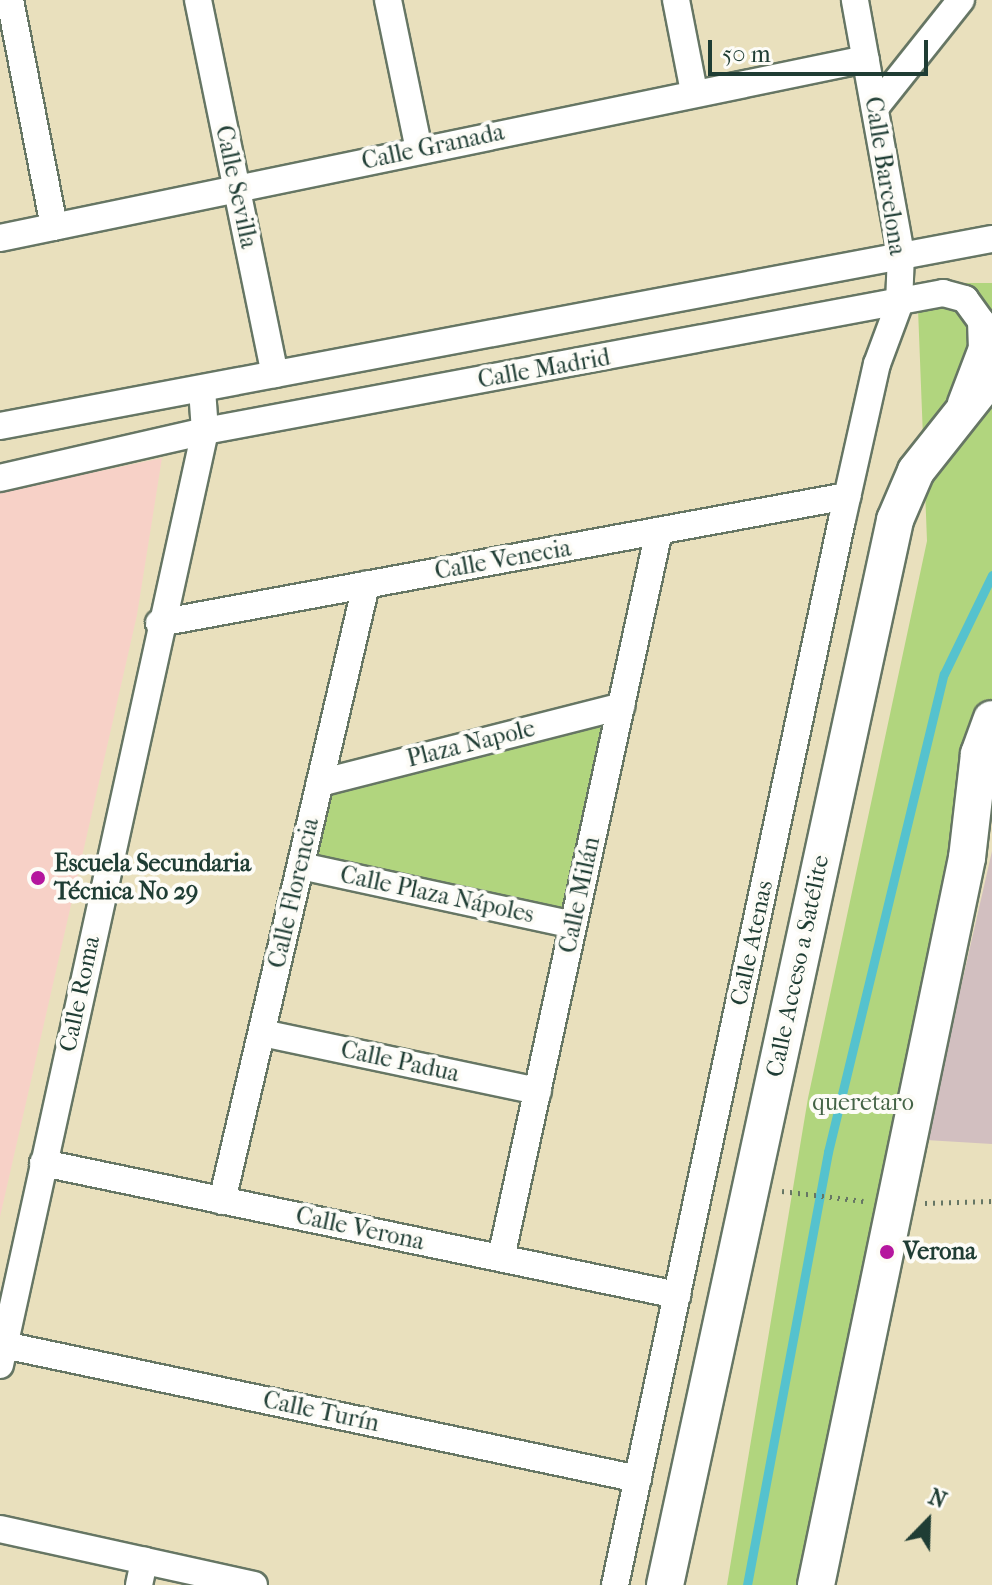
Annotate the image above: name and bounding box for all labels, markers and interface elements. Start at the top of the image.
scale bar [712,24,932,74]
text: 50 m [722,40,771,68]
street label: Calle Barcelona [858,95,912,257]
street label: Calle Granada [359,118,507,176]
street label: Calle Sevilla [209,123,263,251]
street label: Calle Madrid [476,343,612,395]
street label: Calle Venecia [433,534,573,586]
street label: Plaza Napole [404,714,538,774]
street label: Calle Florencia [263,815,325,971]
street label: Calle Milán [554,834,606,956]
place label: Escuela Secundaria Técnica No 29 [54,850,251,906]
street label: Calle Acceso a Satélite [760,852,836,1080]
street label: Calle Plaza Nápoles [337,860,537,930]
marker: Escuela Secundaria Técnica No 29 [29,869,47,887]
street label: Calle Atenas [725,878,779,1008]
street label: Calle Roma [54,934,106,1054]
street label: Calle Padua [338,1035,462,1089]
park label: queretaro [812,1089,914,1117]
street label: Calle Verona [293,1201,427,1257]
place label: Verona [903,1238,976,1266]
marker: Verona [878,1243,896,1261]
street label: Calle Turín [260,1386,382,1438]
north arrow [888,1481,968,1561]
text: N [925,1484,950,1514]

